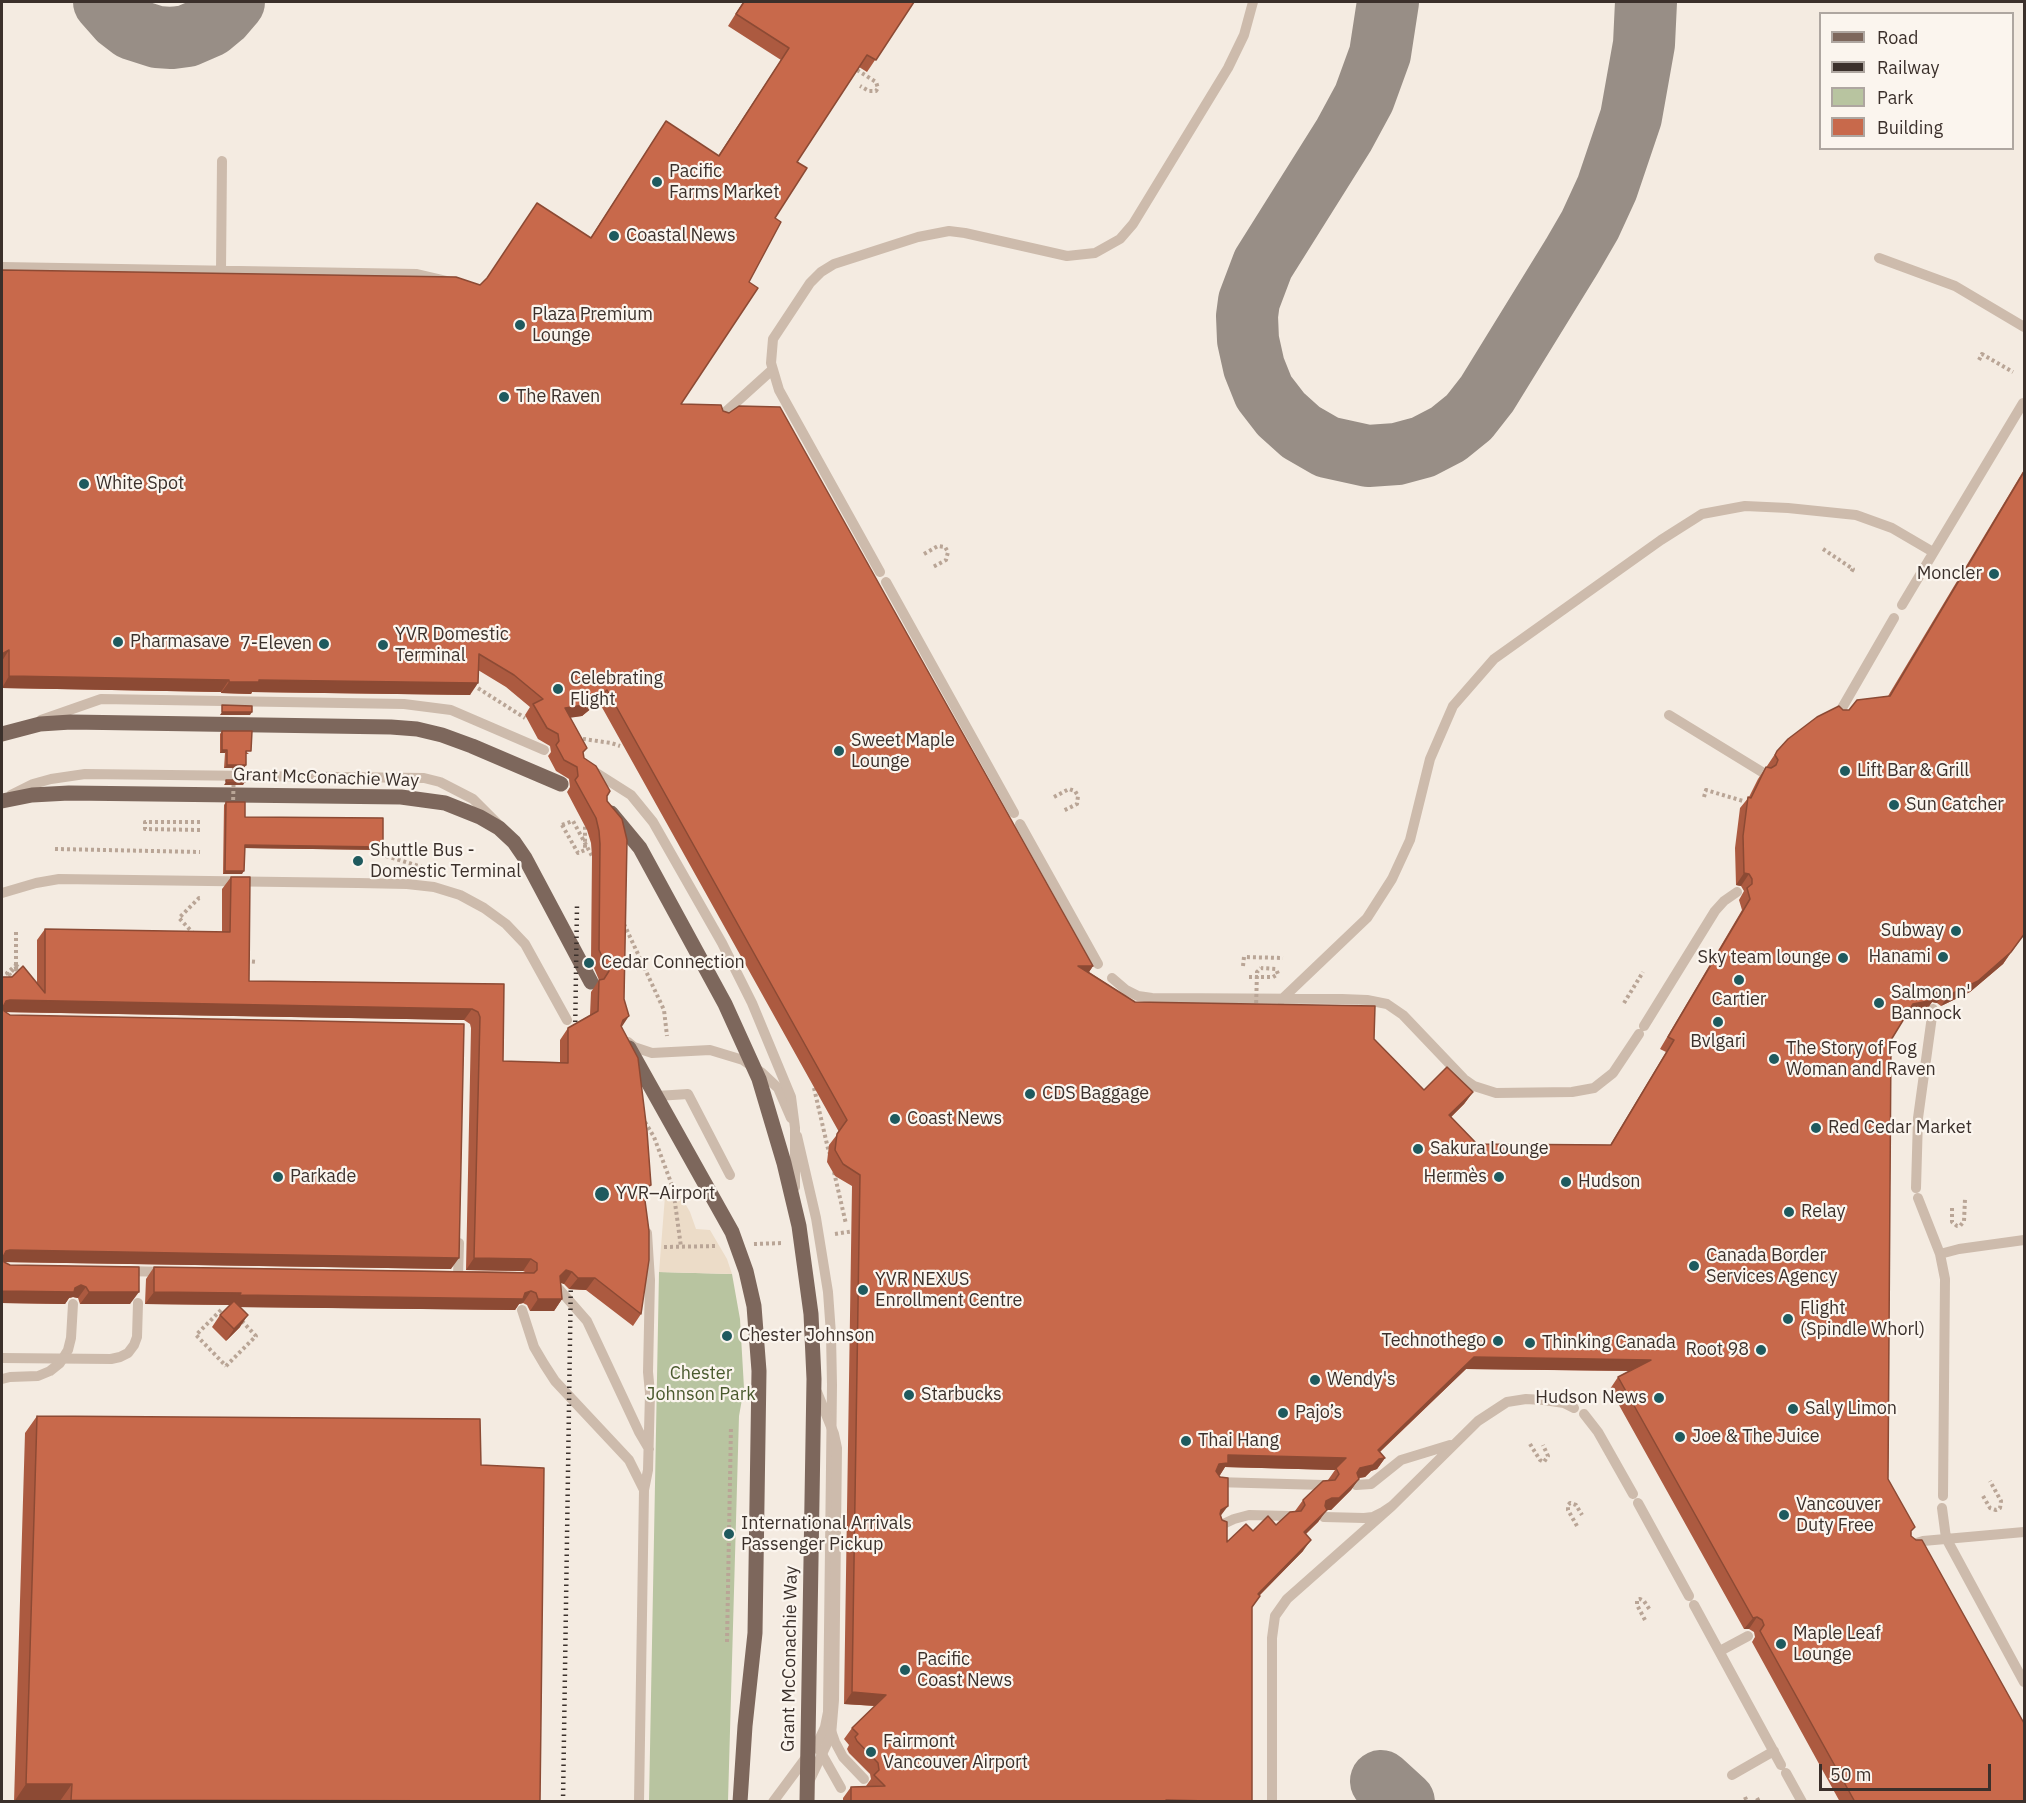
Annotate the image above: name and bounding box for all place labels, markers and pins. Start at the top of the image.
place label: Pacific Farms Market [669,161,780,204]
marker: Pacific Farms Market [650,175,664,189]
place label: Coastal News [626,225,736,247]
marker: Coastal News [607,229,621,243]
place label: Plaza Premium Lounge [532,304,653,346]
marker: Plaza Premium Lounge [513,318,527,332]
place label: The Raven [516,386,600,408]
marker: The Raven [497,390,511,404]
place label: White Spot [96,473,184,495]
marker: White Spot [77,477,91,491]
place label: Moncler [1917,563,1982,585]
marker: Moncler [1987,567,2001,581]
place label: YVR Domestic Terminal [395,624,509,666]
place label: Pharmasave [130,631,230,653]
place label: 7-Eleven [240,633,312,655]
marker: Pharmasave [111,635,125,649]
marker: 7-Eleven [317,637,331,651]
marker: YVR Domestic Terminal [376,638,390,652]
place label: Celebrating Flight [570,668,663,710]
marker: Celebrating Flight [551,682,565,696]
place label: Sweet Maple Lounge [851,730,955,772]
marker: Sweet Maple Lounge [832,744,846,758]
place label: Lift Bar & Grill [1857,760,1969,782]
marker: Lift Bar & Grill [1838,764,1852,778]
place label: Sun Catcher [1906,794,2004,816]
marker: Sun Catcher [1887,798,1901,812]
place label: Shuttle Bus - Domestic Terminal [370,840,521,882]
marker: Shuttle Bus - Domestic Terminal [351,854,365,868]
place label: Subway [1881,920,1944,942]
marker: Subway [1949,924,1963,938]
place label: Hanami [1869,946,1931,968]
place label: Sky team lounge [1697,947,1831,969]
marker: Hanami [1936,950,1950,964]
marker: Sky team lounge [1836,951,1850,965]
place label: Cedar Connection [601,952,745,974]
marker: Cedar Connection [582,956,596,970]
marker: Cartier [1732,973,1746,987]
place label: Salmon n' Bannock [1891,982,1971,1024]
place label: Cartier [1712,989,1766,1011]
marker: Salmon n' Bannock [1872,996,1886,1010]
marker: Bvlgari [1711,1015,1725,1029]
place label: Bvlgari [1690,1031,1746,1053]
place label: The Story of Fog Woman and Raven [1786,1038,1936,1080]
marker: The Story of Fog Woman and Raven [1767,1052,1781,1066]
place label: CDS Baggage [1042,1083,1149,1105]
marker: CDS Baggage [1023,1087,1037,1101]
place label: Coast News [907,1108,1002,1130]
marker: Coast News [888,1112,902,1126]
place label: Red Cedar Market [1828,1117,1972,1139]
marker: Red Cedar Market [1809,1121,1823,1135]
place label: Sakura Lounge [1430,1138,1549,1160]
marker: Sakura Lounge [1411,1142,1425,1156]
place label: Parkade [290,1166,356,1188]
place label: Hermès [1423,1166,1487,1188]
marker: Parkade [271,1170,285,1184]
marker: Hermès [1492,1170,1506,1184]
place label: Hudson [1578,1171,1640,1193]
marker: Hudson [1559,1175,1573,1189]
place label: YVR–Airport [616,1183,715,1205]
marker: YVR–Airport [593,1185,611,1203]
place label: Relay [1801,1201,1846,1223]
marker: Relay [1782,1205,1796,1219]
place label: Canada Border Services Agency [1706,1245,1837,1288]
marker: Canada Border Services Agency [1687,1259,1701,1273]
place label: YVR NEXUS Enrollment Centre [875,1269,1022,1312]
marker: YVR NEXUS Enrollment Centre [856,1283,870,1297]
place label: Flight (Spindle Whorl) [1800,1298,1925,1340]
marker: Flight (Spindle Whorl) [1781,1312,1795,1326]
place label: Chester Johnson [739,1325,875,1347]
marker: Chester Johnson [720,1329,734,1343]
place label: Technothego [1382,1330,1486,1352]
place label: Thinking Canada [1542,1332,1676,1354]
marker: Technothego [1491,1334,1505,1348]
marker: Thinking Canada [1523,1336,1537,1350]
place label: Root 98 [1685,1339,1749,1361]
marker: Root 98 [1754,1343,1768,1357]
place label: Wendy's [1327,1369,1396,1391]
marker: Wendy's [1308,1373,1322,1387]
place label: Starbucks [921,1384,1002,1406]
place label: Hudson News [1535,1387,1647,1409]
marker: Starbucks [902,1388,916,1402]
marker: Hudson News [1652,1391,1666,1405]
place label: Sal y Limon [1805,1398,1897,1420]
place label: Pajo’s [1295,1402,1342,1424]
marker: Sal y Limon [1786,1402,1800,1416]
marker: Pajo’s [1276,1406,1290,1420]
place label: Joe & The Juice [1692,1426,1820,1448]
place label: Thai Hang [1198,1430,1279,1452]
marker: Joe & The Juice [1673,1430,1687,1444]
marker: Thai Hang [1179,1434,1193,1448]
place label: Vancouver Duty Free [1796,1494,1881,1537]
marker: Vancouver Duty Free [1777,1508,1791,1522]
place label: International Arrivals Passenger Pickup [741,1513,912,1556]
marker: International Arrivals Passenger Pickup [722,1527,736,1541]
place label: Maple Leaf Lounge [1793,1623,1881,1666]
marker: Maple Leaf Lounge [1774,1637,1788,1651]
place label: Pacific Coast News [917,1649,1012,1692]
marker: Pacific Coast News [898,1663,912,1677]
place label: Fairmont Vancouver Airport [883,1731,1028,1774]
marker: Fairmont Vancouver Airport [864,1745,878,1759]

